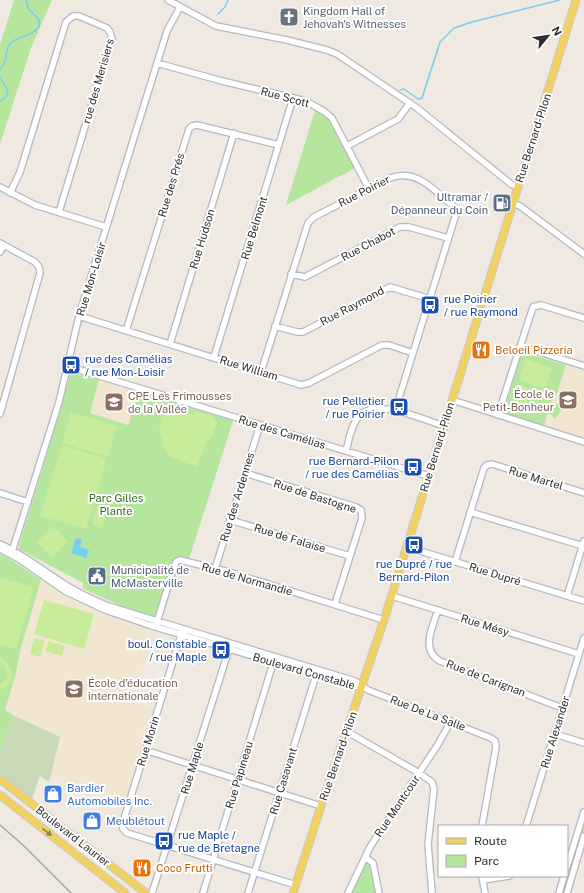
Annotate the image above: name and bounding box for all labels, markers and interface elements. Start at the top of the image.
place label: Kingdom Hall of Jehovah's Witnesses [303,5,406,30]
church icon: Kingdom Hall of Jehovah's Witnesses [278,6,300,28]
north arrow [528,16,568,56]
text: N [549,24,564,38]
street label: rue des Merisiers [80,37,116,125]
street label: Rue Scott [259,85,311,109]
street label: Rue Bernard-Pilon [513,92,553,184]
street label: Rue des Prés [156,151,187,218]
street label: Rue Poirier [336,173,392,209]
place label: Ultramar / Dépanneur du Coin [391,191,488,216]
fuel station icon: Ultramar / Dépanneur du Coin [491,192,513,214]
street label: Rue Belmont [239,195,269,261]
street label: Rue Hudson [187,208,217,270]
street label: Rue Chabot [339,225,397,263]
street label: Rue Mon-Loisir [74,241,108,317]
street label: Rue Raymond [318,284,386,328]
place label: rue Poirier / rue Raymond [444,293,518,318]
bus stop icon: rue Poirier / rue Raymond [419,294,441,316]
restaurant icon: Beloeil Pizzeria [470,339,492,361]
place label: Beloeil Pizzeria [495,344,573,356]
place label: rue des Camélias / rue Mon-Loisir [85,353,173,378]
street label: Rue William [218,353,280,383]
bus stop icon: rue des Camélias / rue Mon-Loisir [60,354,82,376]
place label: École le Petit-Bonheur [483,387,554,413]
school or university icon: École le Petit-Bonheur [557,389,579,411]
place label: CPE Les Frimousses de la Vallée [128,390,232,415]
school or university icon: CPE Les Frimousses de la Vallée [103,391,125,413]
place label: rue Pelletier / rue Poirier [323,395,385,420]
bus stop icon: rue Pelletier / rue Poirier [388,396,410,418]
street label: Rue Bernard-Pilon [418,401,456,493]
street label: Rue des Camélias [237,413,327,451]
street label: Rue des Ardennes [218,451,256,543]
place label: rue Bernard-Pilon / rue des Camélias [305,455,399,480]
bus stop icon: rue Bernard-Pilon / rue des Camélias [402,456,424,478]
street label: Rue Martel [507,464,565,492]
street label: Rue de Bastogne [272,477,358,515]
park label: Parc Gilles Plante [89,492,144,517]
street label: Rue de Falaise [253,521,327,555]
bus stop icon: rue Dupré / rue Bernard-Pilon [403,534,425,556]
place label: rue Dupré / rue Bernard-Pilon [376,558,452,583]
street label: Rue de Normandie [200,560,294,598]
street label: Rue Dupré [468,560,522,588]
place label: Municipalité de McMasterville [111,564,189,589]
public building icon: Municipalité de McMasterville [86,565,108,587]
street label: Rue Mésy [459,612,511,638]
place label: boul. Constable / rue Maple [128,638,207,663]
bus stop icon: boul. Constable / rue Maple [210,639,232,661]
street label: Boulevard Constable [251,651,357,691]
street label: Rue de Carignan [445,657,527,699]
place label: École d’éducation internationale [88,676,178,702]
school or university icon: École d’éducation internationale [63,678,85,700]
street label: Rue De La Salle [389,693,467,733]
street label: Rue Alexander [538,694,572,770]
street label: Rue Bernard-Pilon [317,710,359,802]
street label: Rue Morin [135,714,161,768]
street label: Rue Maple [178,740,206,796]
street label: Rue Papineau [223,740,255,810]
street label: Rue Casavant [267,746,299,816]
street label: Rue Montcour [372,773,422,839]
place label: Bardier Automobiles Inc. [67,782,152,807]
shop icon: Bardier Automobiles Inc. [42,783,64,805]
street label: Boulevard Laurier [34,803,112,869]
shop icon: Meublétout [81,810,103,832]
place label: Meublétout [106,815,165,827]
legend [438,825,568,877]
one-way arrow [42,828,53,836]
place label: rue Maple / rue de Bretagne [178,829,260,854]
bus stop icon: rue Maple / rue de Bretagne [153,830,175,852]
text: Route [474,834,507,848]
text: Parc [474,854,499,868]
restaurant icon: Coco Frutti [131,857,153,879]
place label: Coco Frutti [156,862,213,874]

